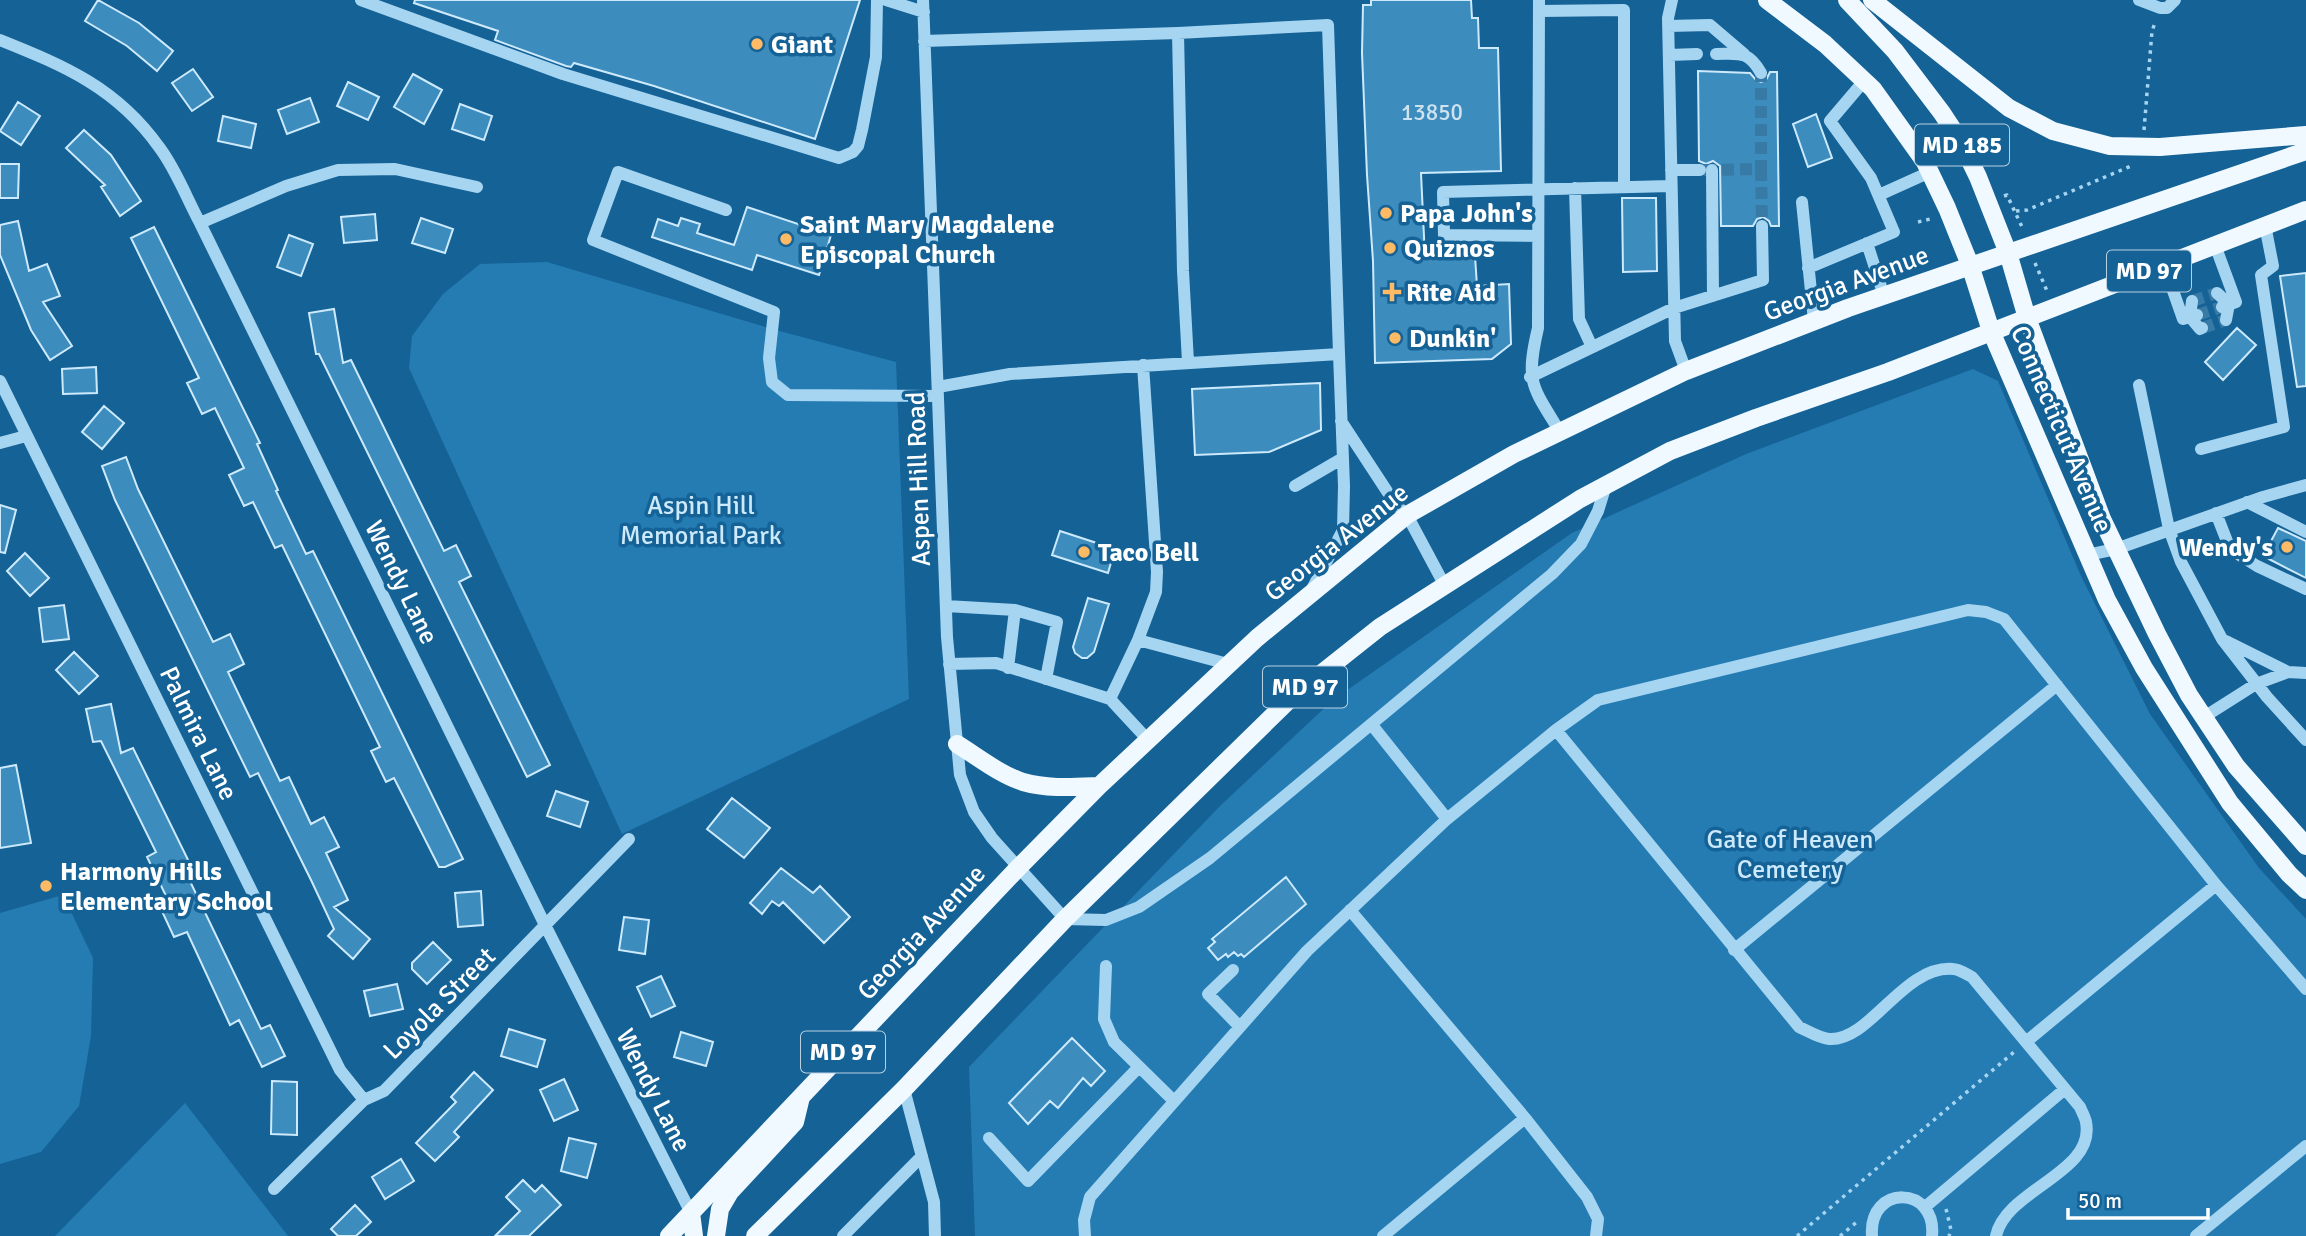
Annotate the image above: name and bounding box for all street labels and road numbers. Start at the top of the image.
road number: MD 185 [1915,125,2009,166]
street label: Georgia Avenue [1759,239,1933,329]
road number: MD 97 [2107,250,2191,292]
street label: Connecticut Avenue [2003,321,2119,538]
street label: Aspen Hill Road [900,391,938,567]
street label: Georgia Avenue [1258,477,1415,609]
street label: Wendy Lane [357,515,445,650]
street label: Palmira Lane [152,661,244,805]
road number: MD 97 [1263,666,1347,708]
street label: Georgia Avenue [851,858,993,1007]
street label: Loyola Street [377,941,503,1067]
street label: Wendy Lane [609,1024,698,1157]
road number: MD 97 [801,1032,885,1072]

